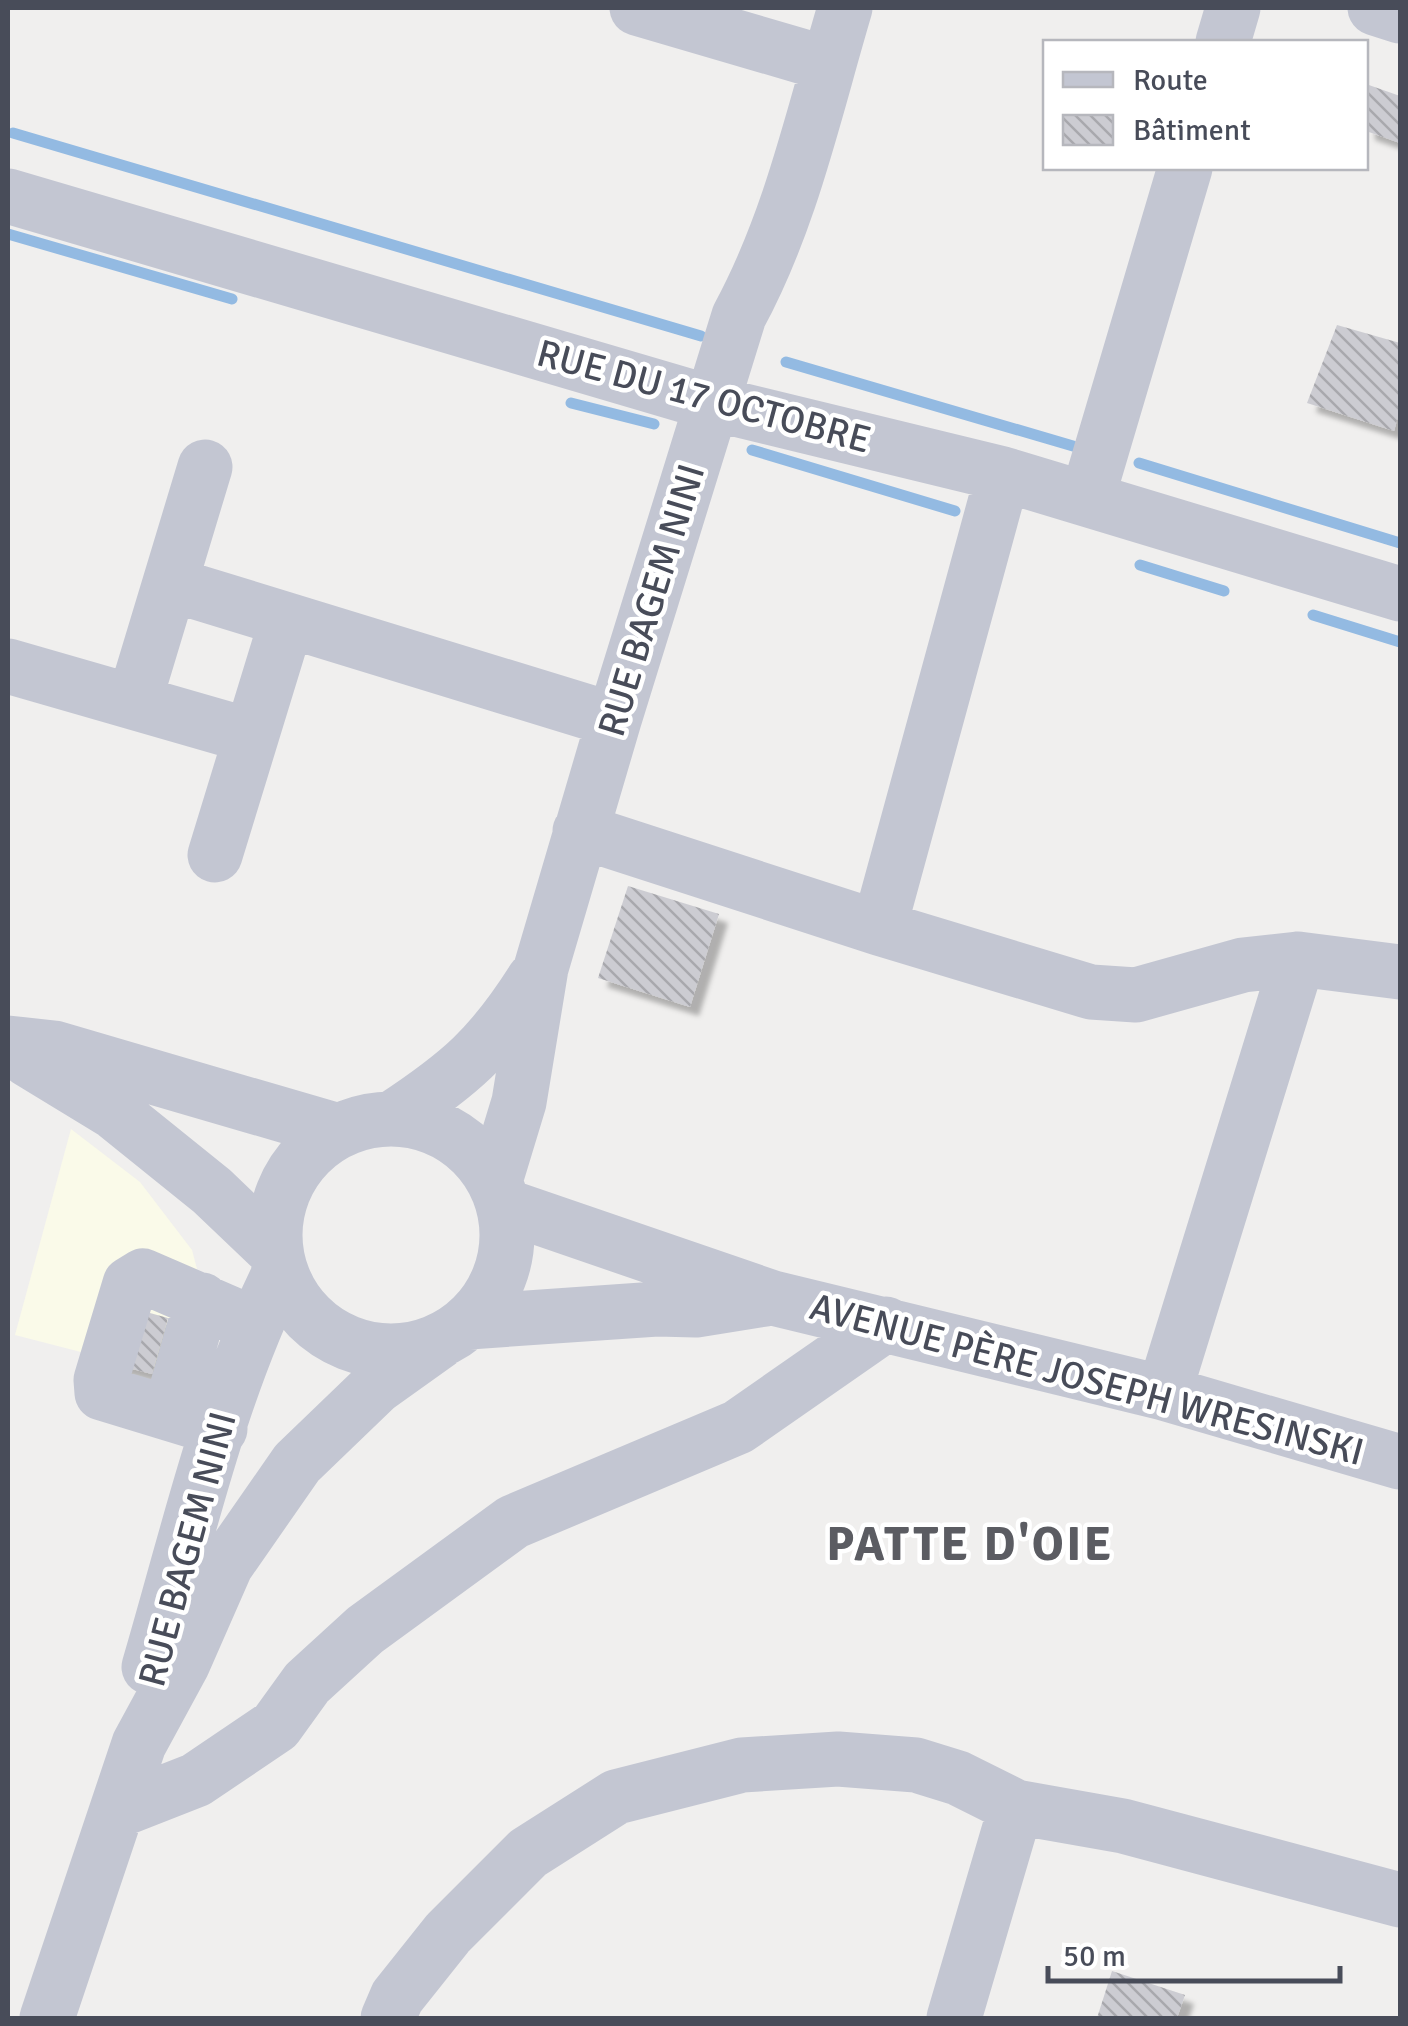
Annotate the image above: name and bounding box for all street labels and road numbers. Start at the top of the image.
street label: RUE DU 17 OCTOBRE [532,329,876,464]
street label: RUE BAGEM NINI [588,458,715,742]
street label: AVENUE PÈRE JOSEPH WRESINSKI [805,1283,1369,1476]
street label: RUE BAGEM NINI [128,1407,247,1692]

